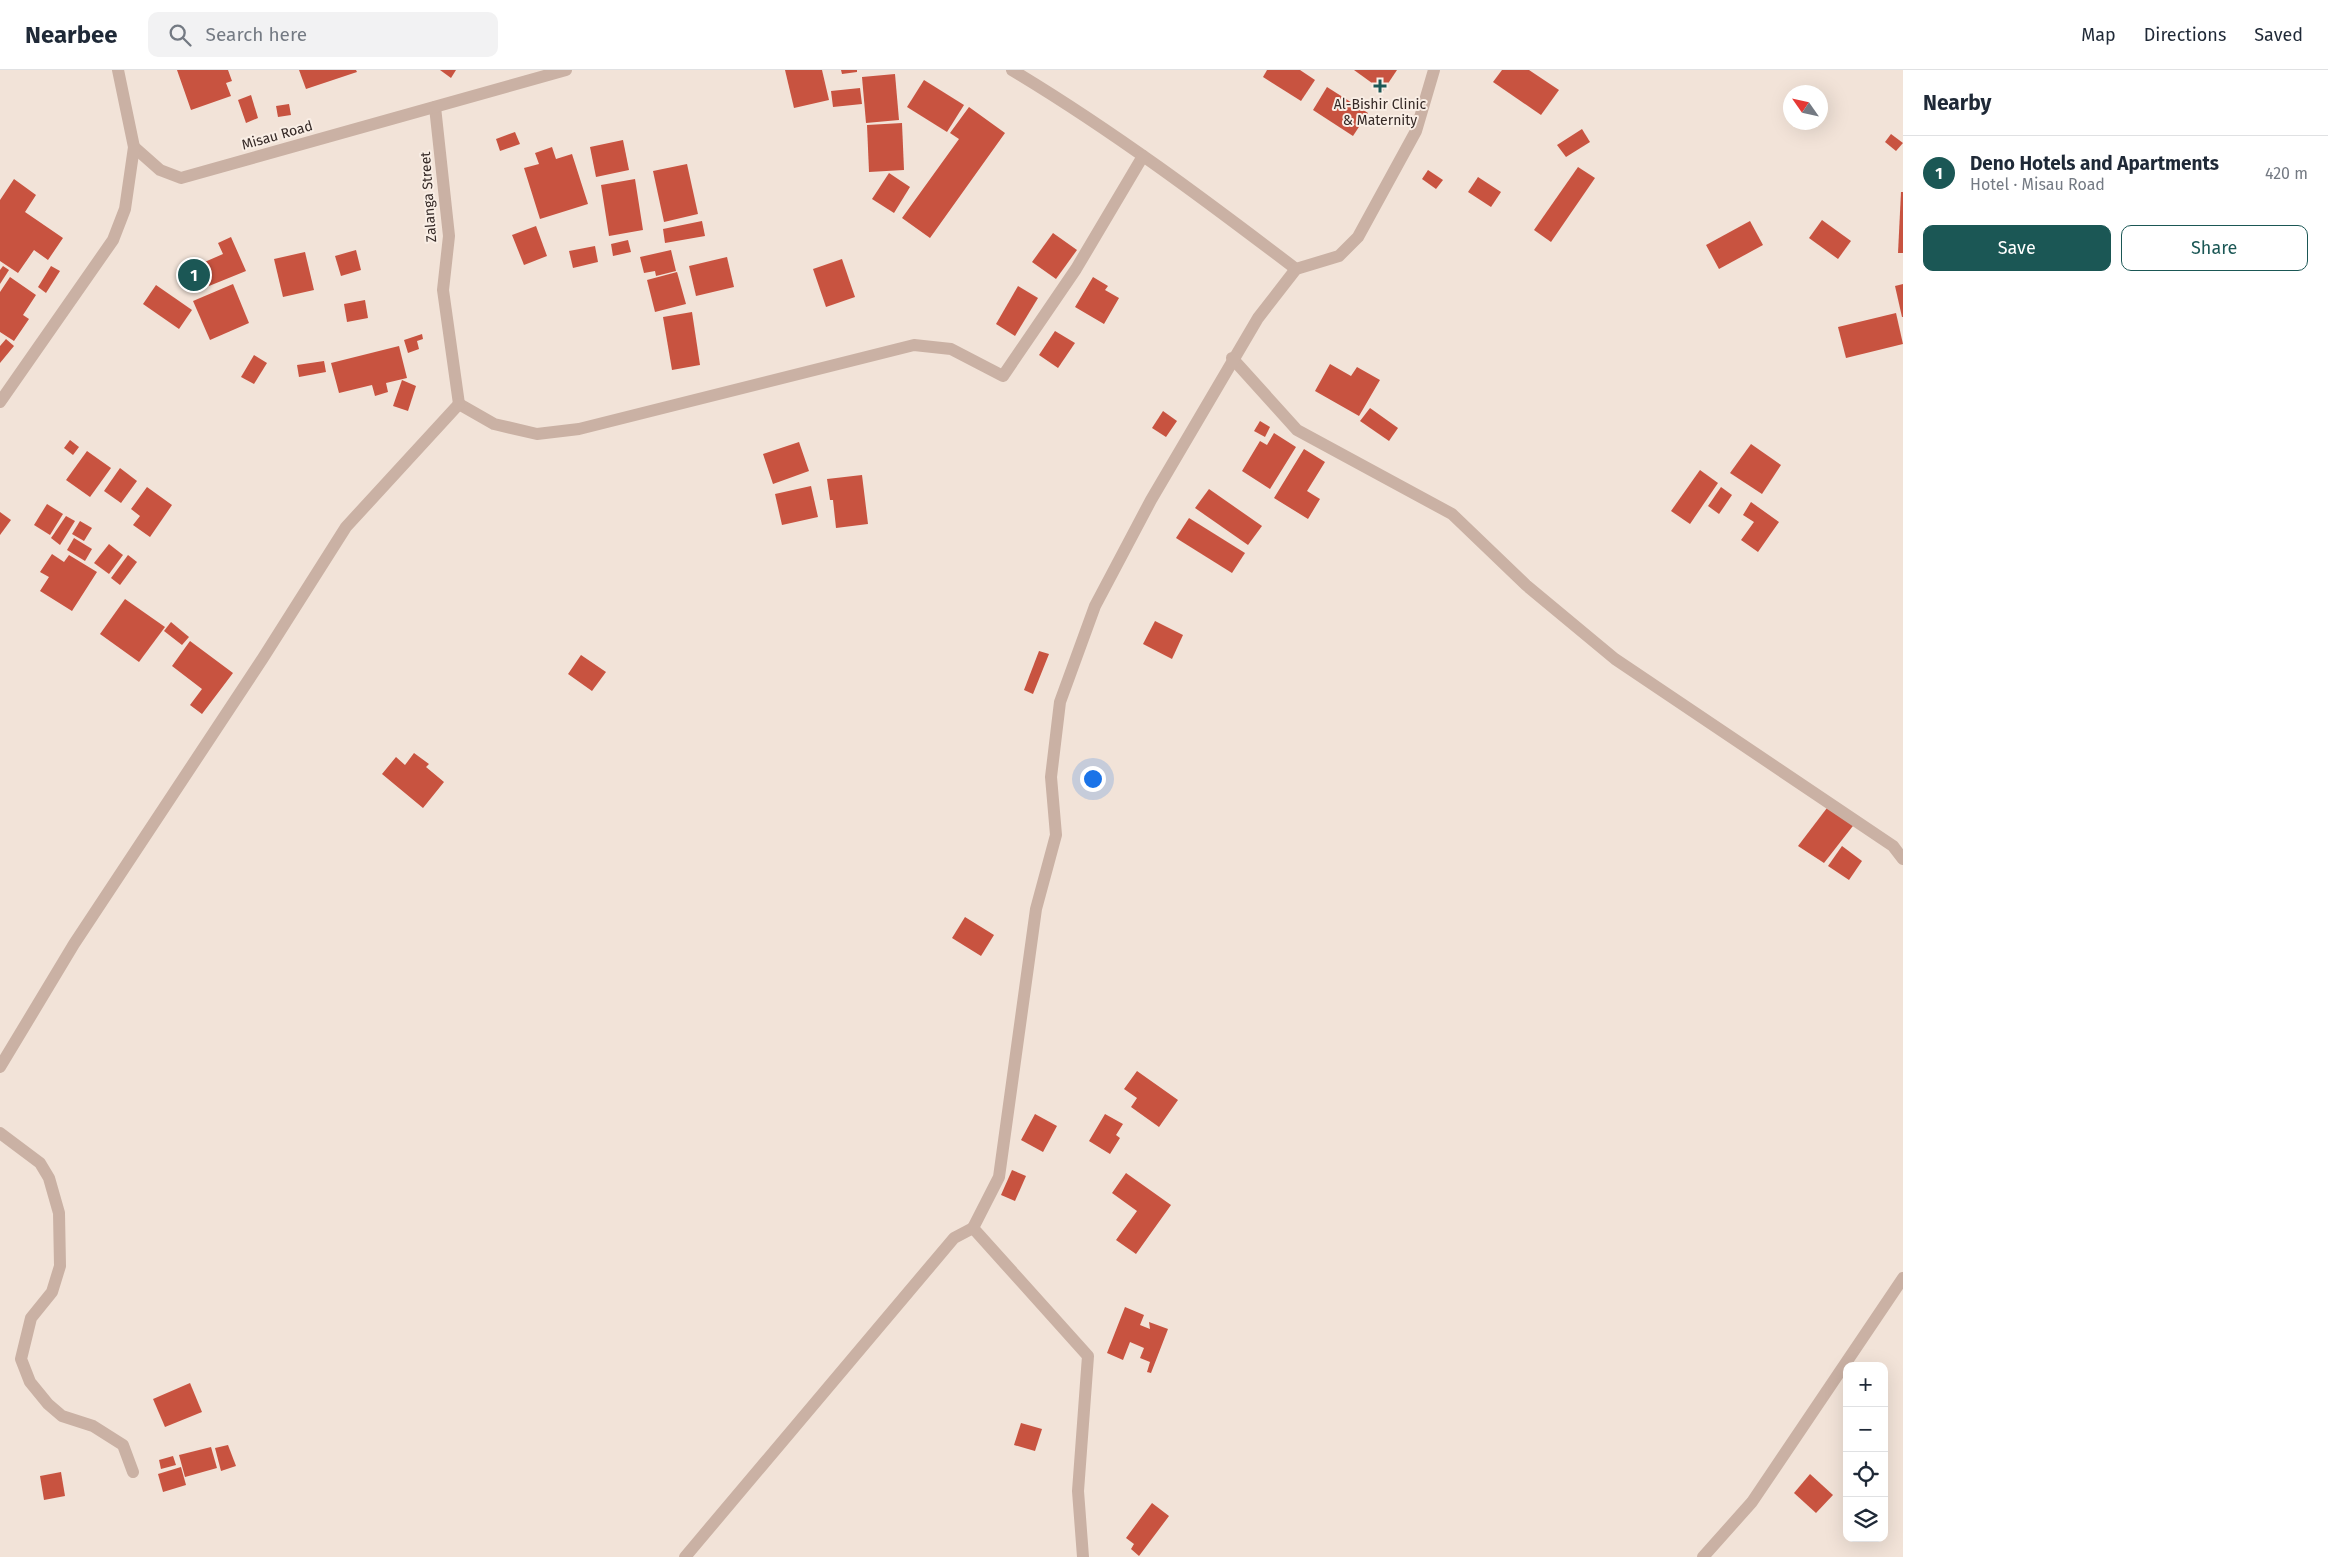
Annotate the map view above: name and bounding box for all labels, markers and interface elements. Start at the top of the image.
search box [148,12,498,57]
text: Nearbee [25,21,118,49]
icon: search [166,21,194,49]
text: Search here [206,23,307,46]
text: Map [2081,24,2116,46]
text: Directions [2144,24,2226,46]
text: Saved [2254,24,2303,46]
marker: Al-Bishir Clinic & Maternity [1373,79,1387,93]
north arrow [1783,85,1828,130]
text: Nearby [1923,90,1991,116]
place label: Al-Bishir Clinic & Maternity [1334,96,1427,129]
street label: Misau Road [240,117,315,154]
street label: Zalanga Street [417,150,440,243]
text: Deno Hotels and Apartments [1970,152,2219,175]
text: 1 [1935,164,1943,183]
text: 420 m [2265,164,2308,183]
text: Hotel · Misau Road [1970,175,2105,194]
button: Save [1923,225,2111,271]
button: Share [2121,225,2308,271]
pin: 1 [178,256,210,294]
your location [1080,766,1106,792]
map controls [1843,1362,1888,1542]
button: + [1843,1362,1888,1407]
button: − [1843,1407,1888,1452]
button: locate [1843,1452,1888,1497]
button: layers [1843,1497,1888,1542]

